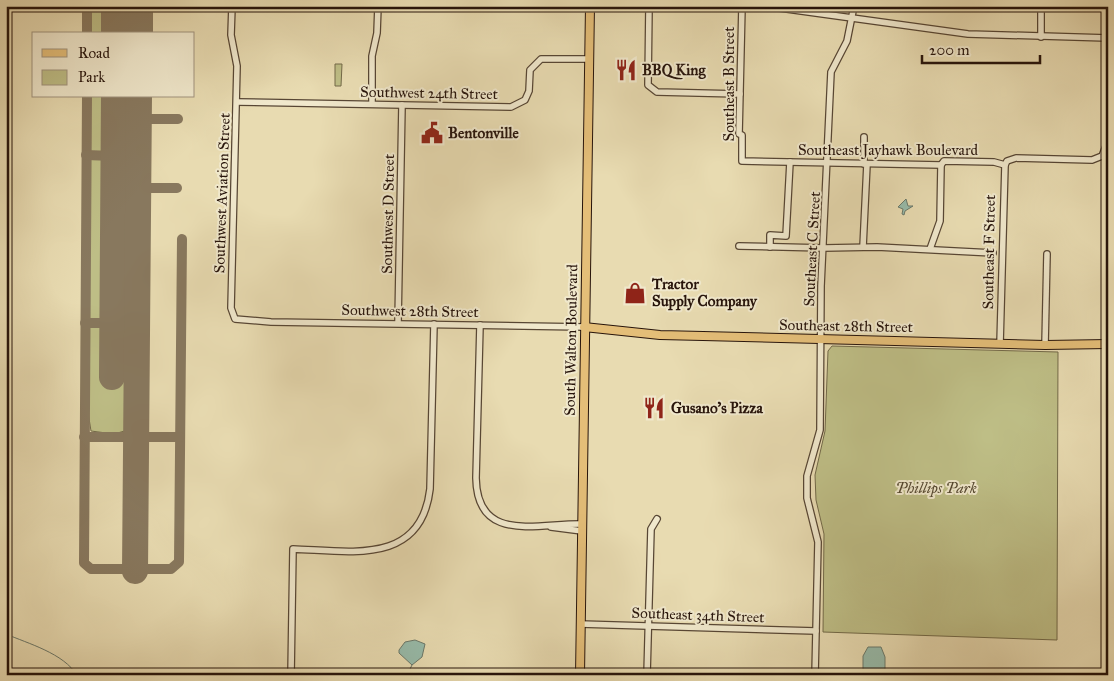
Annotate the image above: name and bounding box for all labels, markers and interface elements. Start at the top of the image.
street label: Southeast B Street [720,26,738,141]
legend [32,32,195,98]
scale bar [922,32,1039,64]
text: 200 m [929,41,970,59]
text: Road [78,44,110,62]
restaurant icon: BBQ King [613,57,639,83]
place label: BBQ King [642,61,706,80]
text: Park [78,68,105,86]
street label: Southwest 24th Street [360,83,499,103]
street label: Southwest Aviation Street [210,112,234,274]
public building icon: Bentonville [419,120,445,146]
place label: Bentonville [448,124,520,142]
street label: Southeast Jayhawk Boulevard [798,141,979,160]
street label: Southwest D Street [378,153,398,274]
street label: Southeast C Street [800,190,824,307]
street label: Southeast F Street [979,194,999,310]
street label: South Walton Boulevard [561,264,581,416]
place label: Tractor Supply Company [651,275,758,311]
shop icon: Tractor Supply Company [622,280,648,306]
street label: Southwest 28th Street [341,301,479,321]
street label: Southeast 28th Street [779,316,914,336]
restaurant icon: Gusano's Pizza [641,395,667,421]
place label: Gusano's Pizza [671,399,763,417]
park label: Phillips Park [895,479,977,498]
street label: Southeast 34th Street [631,604,765,626]

